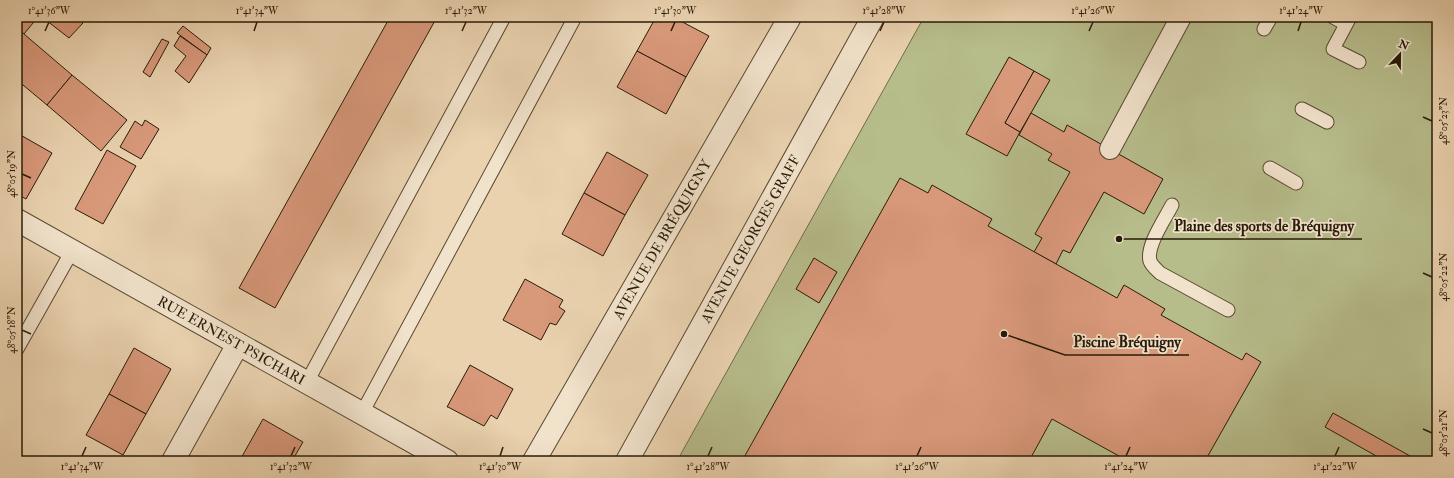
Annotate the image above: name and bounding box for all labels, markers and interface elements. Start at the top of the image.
text: 1°41'36"W [28,5,71,17]
text: 1°41'34"W [236,5,279,17]
text: 1°41'32"W [445,5,488,17]
text: 1°41'30"W [654,5,697,17]
text: 1°41'28"W [863,5,906,17]
text: 1°41'26"W [1071,5,1115,17]
text: 1°41'24"W [1279,5,1324,17]
north arrow [1380,34,1420,74]
text: N [1396,37,1412,53]
text: 48°05'23"N [1438,97,1450,145]
text: 48°05'19"N [6,150,18,198]
street label: AVENUE GEORGES GRAFF [696,152,803,327]
street label: AVENUE DE BRÉQUIGNY [609,156,715,323]
callout: Plaine des sports de Bréquigny [1166,212,1362,239]
text: Plaine des sports de Bréquigny [1174,217,1355,237]
text: 48°05'22"N [1438,252,1450,302]
street label: RUE ERNEST PSICHARI [155,292,309,388]
text: 48°05'18"N [6,306,18,354]
callout: Piscine Bréquigny [1065,328,1189,355]
text: Piscine Bréquigny [1073,333,1182,353]
text: 48°05'21"N [1438,409,1450,457]
text: 1°41'34"W [61,461,104,473]
text: 1°41'32"W [270,461,313,473]
text: 1°41'30"W [479,461,522,473]
text: 1°41'28"W [687,461,730,473]
text: 1°41'26"W [895,461,939,473]
text: 1°41'24"W [1104,461,1149,473]
text: 1°41'22"W [1313,461,1357,473]

